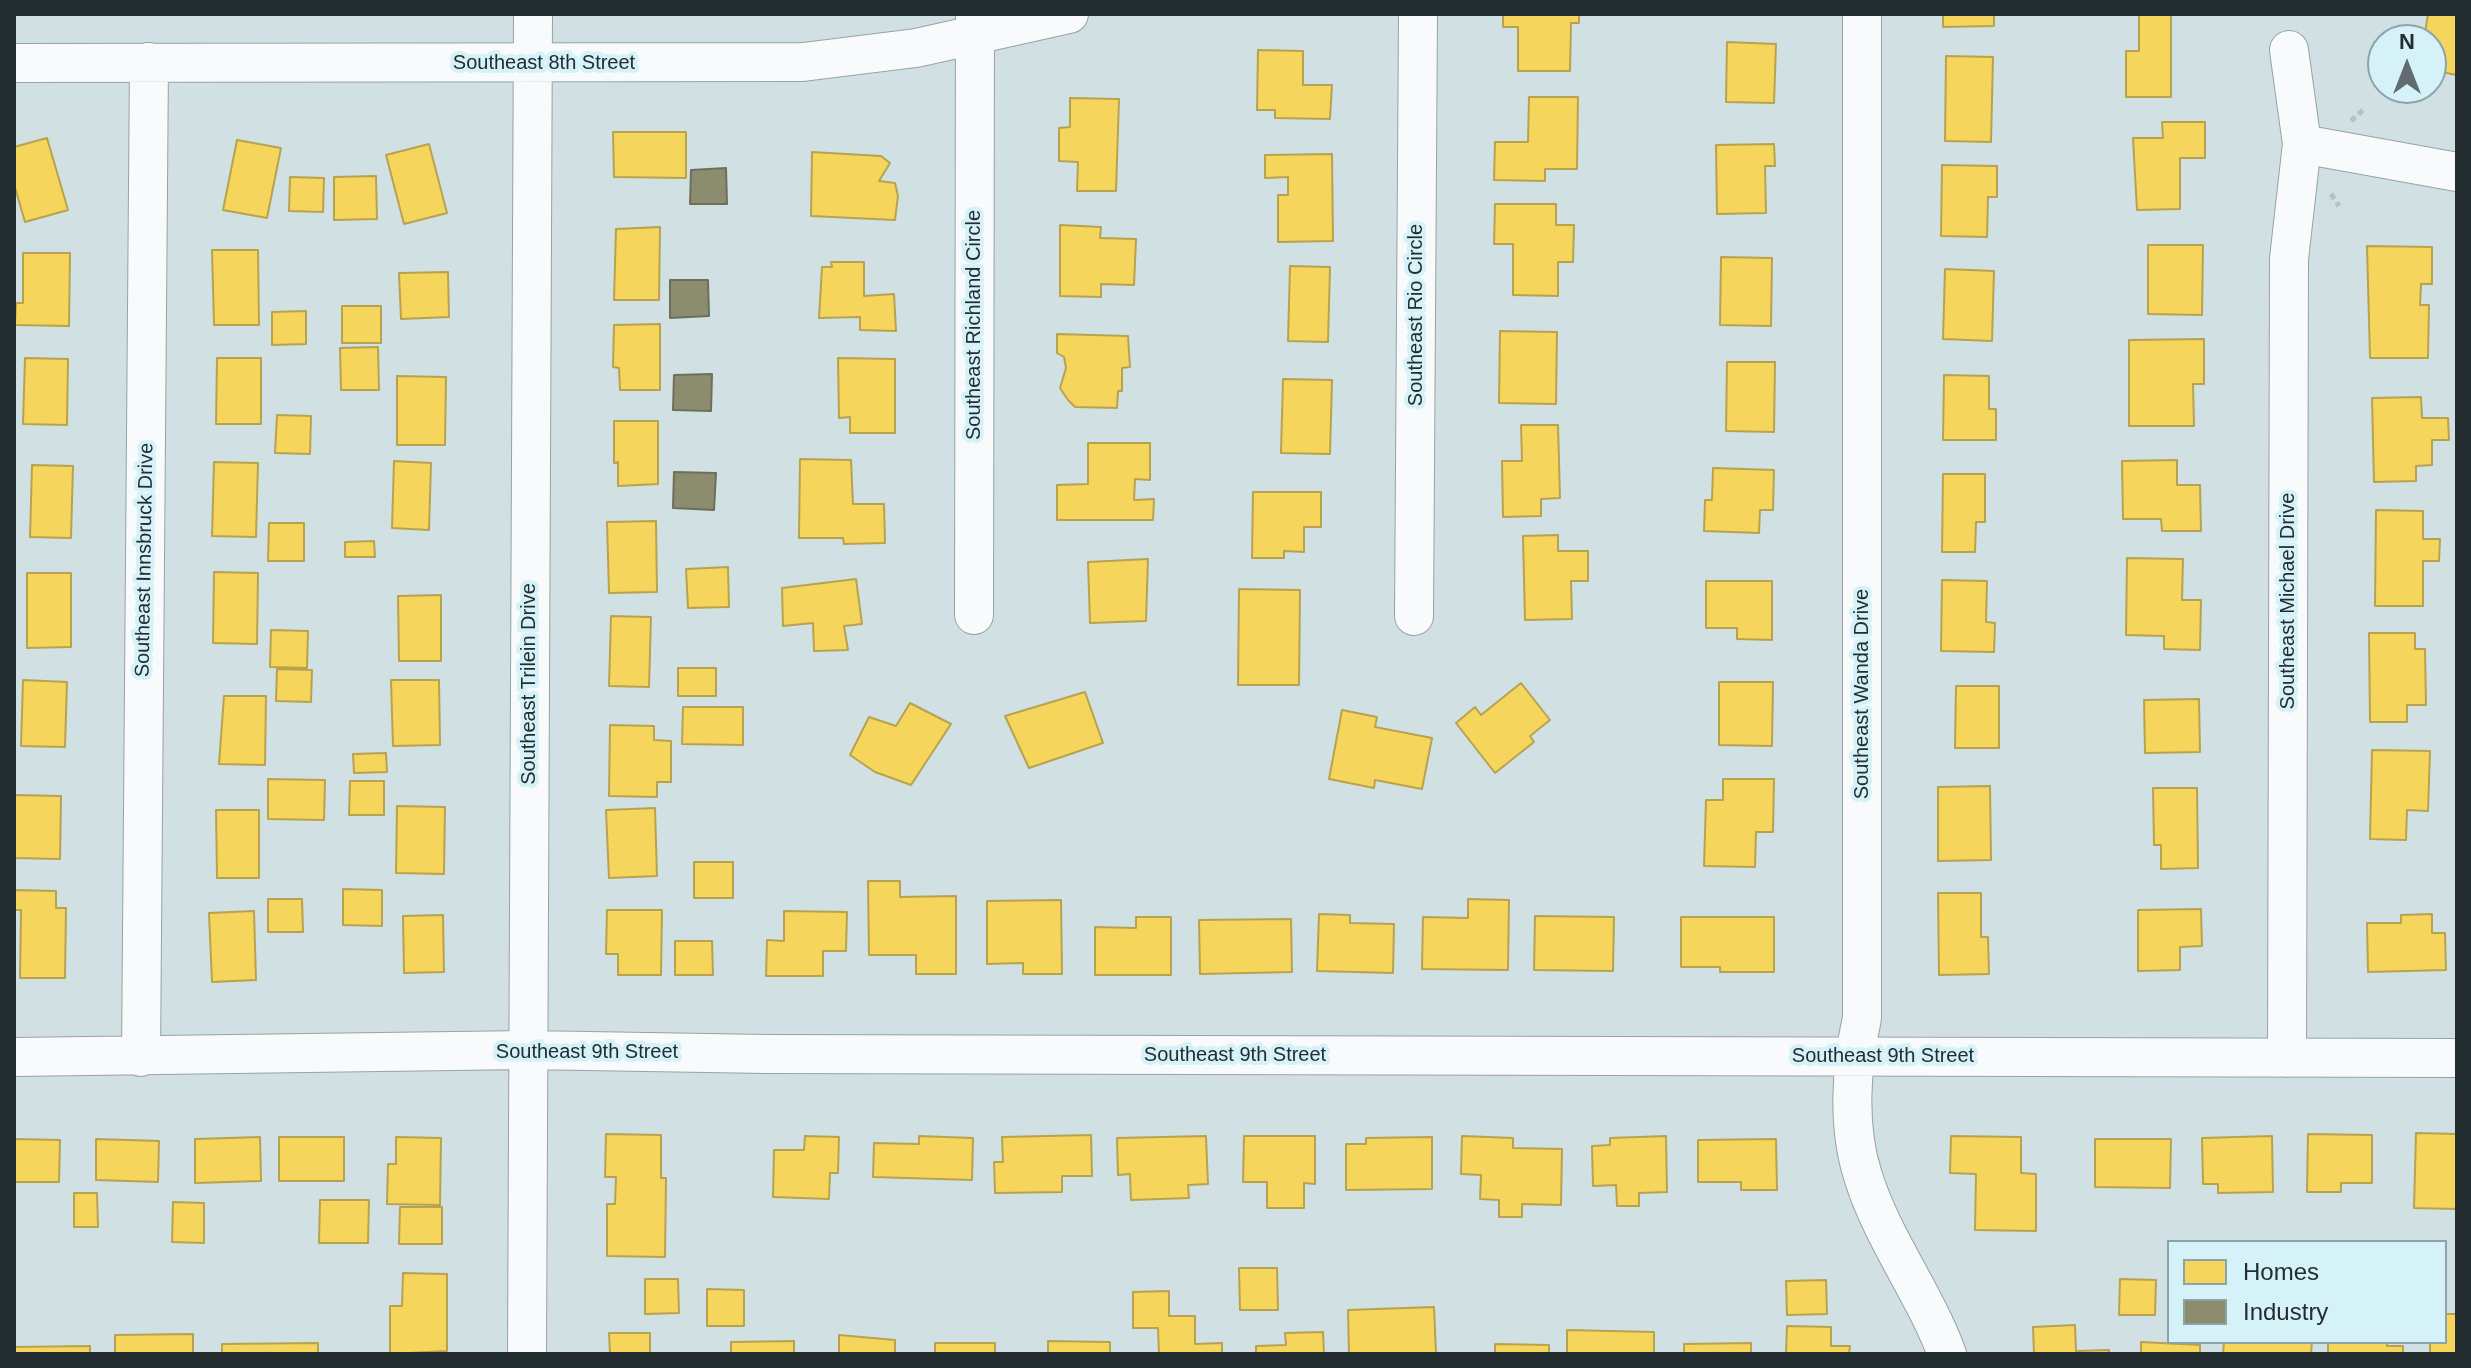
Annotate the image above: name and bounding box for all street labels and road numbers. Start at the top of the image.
street label: Southeast 8th Street [453,51,635,75]
street label: Southeast Richland Circle [962,210,986,440]
street label: Southeast Rio Circle [1404,224,1428,406]
street label: Southeast Innsbruck Drive [131,443,159,677]
street label: Southeast Michael Drive [2276,493,2300,709]
street label: Southeast Trilein Drive [517,583,541,785]
street label: Southeast Wanda Drive [1850,589,1874,799]
street label: Southeast 9th Street [496,1040,678,1064]
street label: Southeast 9th Street [1144,1043,1326,1067]
street label: Southeast 9th Street [1792,1044,1974,1068]

